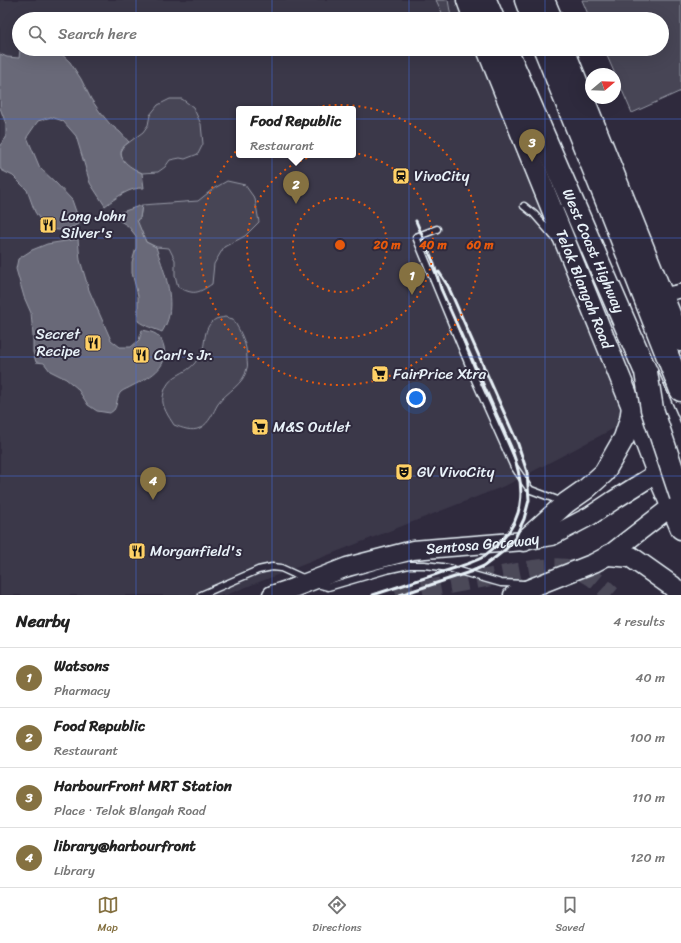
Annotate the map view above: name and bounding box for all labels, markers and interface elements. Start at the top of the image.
search box [12,12,669,56]
text: Search here [58,21,137,47]
icon: search [26,23,48,45]
north arrow [585,68,621,104]
popup [236,106,356,158]
text: Food Republic [250,108,342,134]
pin: 3 [519,129,545,162]
text: Restaurant [250,134,315,157]
place label: VivoCity [414,163,470,189]
station icon: VivoCity [391,166,411,186]
pin: 2 [283,171,309,204]
street label: West Coast Highway [555,184,632,318]
place label: Long John Silver's [61,203,126,246]
restaurant icon: Long John Silver's [38,215,58,235]
street label: Telok Blangah Road [548,225,621,354]
text: 20 m [373,234,401,256]
text: 40 m [418,234,447,256]
text: 60 m [466,234,494,256]
centre of rings [333,238,347,252]
pin: 1 [399,262,425,295]
place label: Secret Recipe [35,321,81,364]
restaurant icon: Secret Recipe [83,333,103,353]
place label: Carl's Jr. [154,342,214,368]
restaurant icon: Carl's Jr. [131,345,151,365]
place label: FairPrice Xtra [393,361,487,387]
supermarket icon: FairPrice Xtra [370,364,390,384]
your location [406,388,426,408]
place label: M&S Outlet [273,414,351,440]
supermarket icon: M&S Outlet [250,417,270,437]
place label: GV VivoCity [417,459,495,485]
theatre icon: GV VivoCity [394,462,414,482]
pin: 4 [140,467,166,500]
street label: Sentosa Gateway [425,525,542,562]
place label: Morganfield's [150,538,242,564]
restaurant icon: Morganfield's [127,541,147,561]
text: Nearby [16,606,70,636]
text: 4 results [613,610,665,633]
text: Watsons [54,653,109,679]
text: 1 [26,666,32,689]
text: 40 m [635,666,665,689]
text: Pharmacy [54,679,110,702]
text: Food Republic [54,713,145,739]
text: 2 [25,726,33,749]
text: 100 m [630,726,665,749]
text: Restaurant [54,739,118,762]
text: HarbourFront MRT Station [54,773,232,799]
text: 3 [25,786,33,809]
text: 110 m [632,786,665,809]
text: Place · Telok Blangah Road [54,799,206,822]
text: library@harbourfront [54,833,196,859]
text: 4 [25,846,33,869]
text: 120 m [630,846,665,869]
text: Library [54,859,95,882]
tab: Map [97,894,119,937]
tab: Directions [312,894,362,937]
tab: Saved [555,894,584,937]

